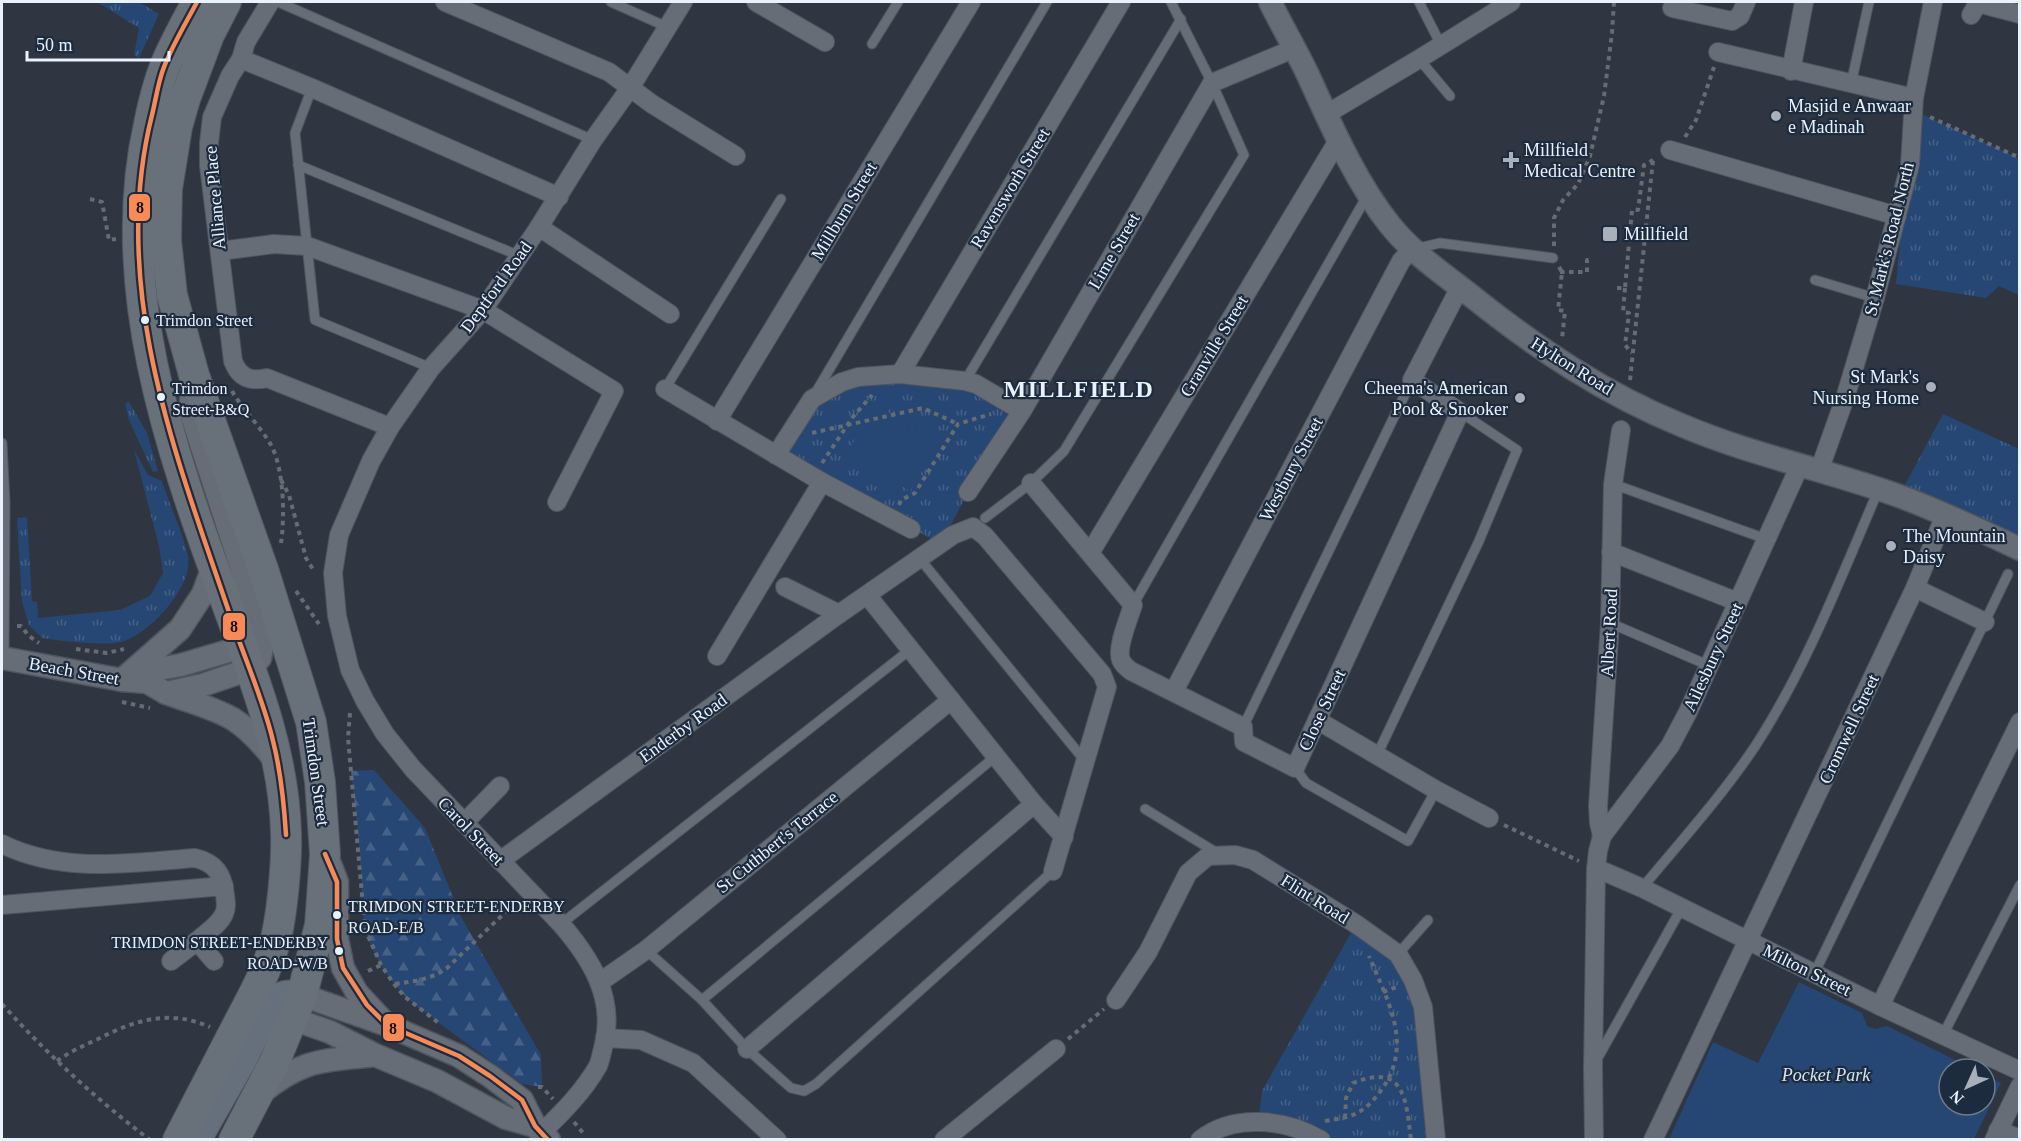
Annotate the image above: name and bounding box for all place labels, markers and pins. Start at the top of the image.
place label: Masjid e Anwaar e Madinah [1788,96,1911,137]
marker: Masjid e Anwaar e Madinah [1769,109,1783,123]
place label: Millfield Medical Centre [1524,140,1635,181]
marker: Millfield Medical Centre [1502,151,1520,169]
place label: Millfield [1624,224,1688,244]
marker: Millfield [1601,225,1619,243]
place label: Trimdon Street [156,312,253,329]
marker: Trimdon Street [139,314,151,326]
place label: St Mark's Nursing Home [1813,367,1919,408]
place label: Cheema's American Pool & Snooker [1364,378,1508,419]
place label: Trimdon Street-B&Q [172,380,250,418]
marker: St Mark's Nursing Home [1924,380,1938,394]
marker: Trimdon Street-B&Q [155,391,167,403]
marker: Cheema's American Pool & Snooker [1513,391,1527,405]
place label: The Mountain Daisy [1903,526,2005,567]
marker: The Mountain Daisy [1884,539,1898,553]
place label: TRIMDON STREET-ENDERBY ROAD-E/B [348,898,565,936]
marker: TRIMDON STREET-ENDERBY ROAD-E/B [331,909,343,921]
place label: TRIMDON STREET-ENDERBY ROAD-W/B [111,934,328,972]
marker: TRIMDON STREET-ENDERBY ROAD-W/B [333,945,345,957]

